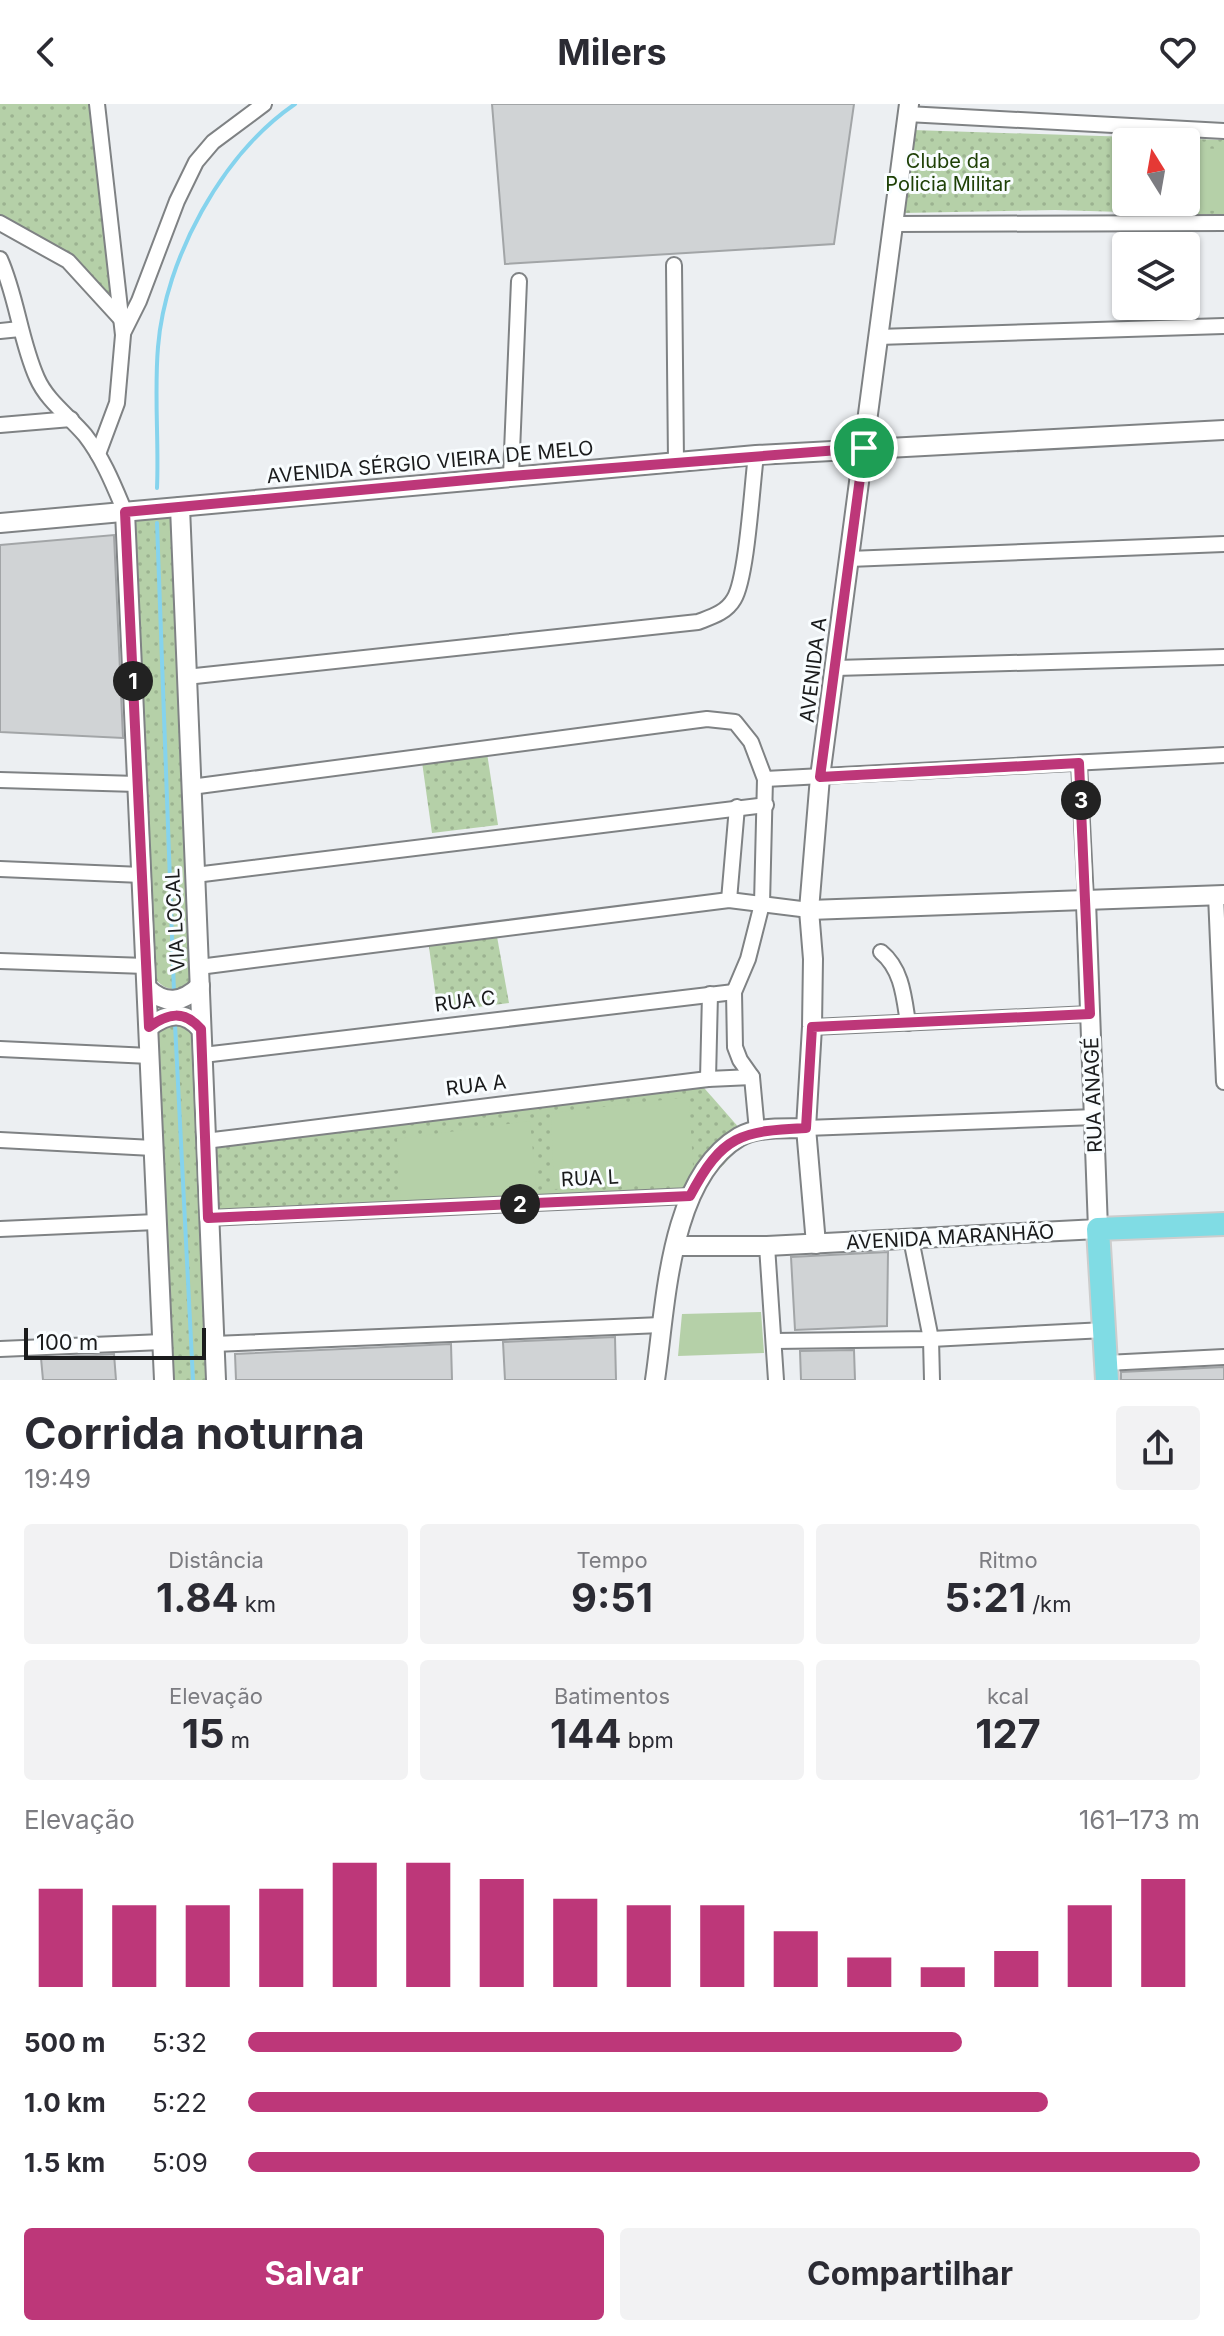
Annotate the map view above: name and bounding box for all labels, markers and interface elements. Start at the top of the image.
icon: back [24,30,68,74]
text: Milers [557,30,667,74]
icon: heart [1156,30,1200,74]
north arrow [1112,128,1200,216]
map controls [1112,128,1200,320]
park label: Clube da Policia Militar [885,149,1011,196]
button: layers [1112,232,1200,320]
pin [830,414,898,482]
icon: arrive [842,426,886,470]
street label: AVENIDA SÉRGIO VIEIRA DE MELO [266,435,594,488]
street label: AVENIDA A [795,616,831,724]
pin: 1 [113,661,153,701]
text: 1 [128,668,138,694]
pin: 3 [1061,780,1101,820]
text: 3 [1074,787,1088,813]
street label: VIA LOCAL [160,867,190,973]
street label: RUA C [433,985,497,1017]
street label: RUA ANAGÉ [1078,1037,1107,1153]
street label: RUA A [444,1069,508,1101]
street label: RUA L [560,1164,620,1192]
pin: 2 [500,1184,540,1224]
text: 2 [513,1191,527,1217]
street label: AVENIDA MARANHÃO [845,1219,1055,1254]
scale bar [24,1324,206,1360]
text: 100 m [36,1329,98,1355]
text: Corrida noturna [24,1406,365,1460]
button: share [1116,1406,1200,1490]
text: 19:49 [24,1463,91,1494]
text: Distância [168,1547,264,1573]
text: Tempo [576,1547,648,1573]
text: Ritmo [978,1547,1038,1573]
text: 1.84 [156,1573,239,1622]
text: 9:51 [571,1573,653,1622]
text: 5:21 [945,1573,1026,1622]
text: km [239,1591,276,1617]
text: /km [1026,1591,1071,1617]
text: Elevação [169,1683,263,1709]
text: Batimentos [554,1683,670,1709]
text: kcal [987,1683,1029,1709]
text: 15 [182,1709,225,1758]
text: 144 [550,1709,621,1758]
text: 127 [975,1709,1041,1758]
text: m [225,1727,250,1753]
text: bpm [621,1727,674,1753]
text: Elevação [24,1804,135,1835]
text: 161–173 m [1079,1804,1200,1835]
text: 500 m [24,2027,106,2058]
text: 5:32 [152,2027,207,2058]
text: 1.0 km [24,2087,106,2118]
text: 5:22 [152,2087,207,2118]
text: 1.5 km [24,2147,105,2178]
text: 5:09 [152,2147,208,2178]
button: Salvar [24,2228,604,2320]
button: Compartilhar [620,2228,1200,2320]

